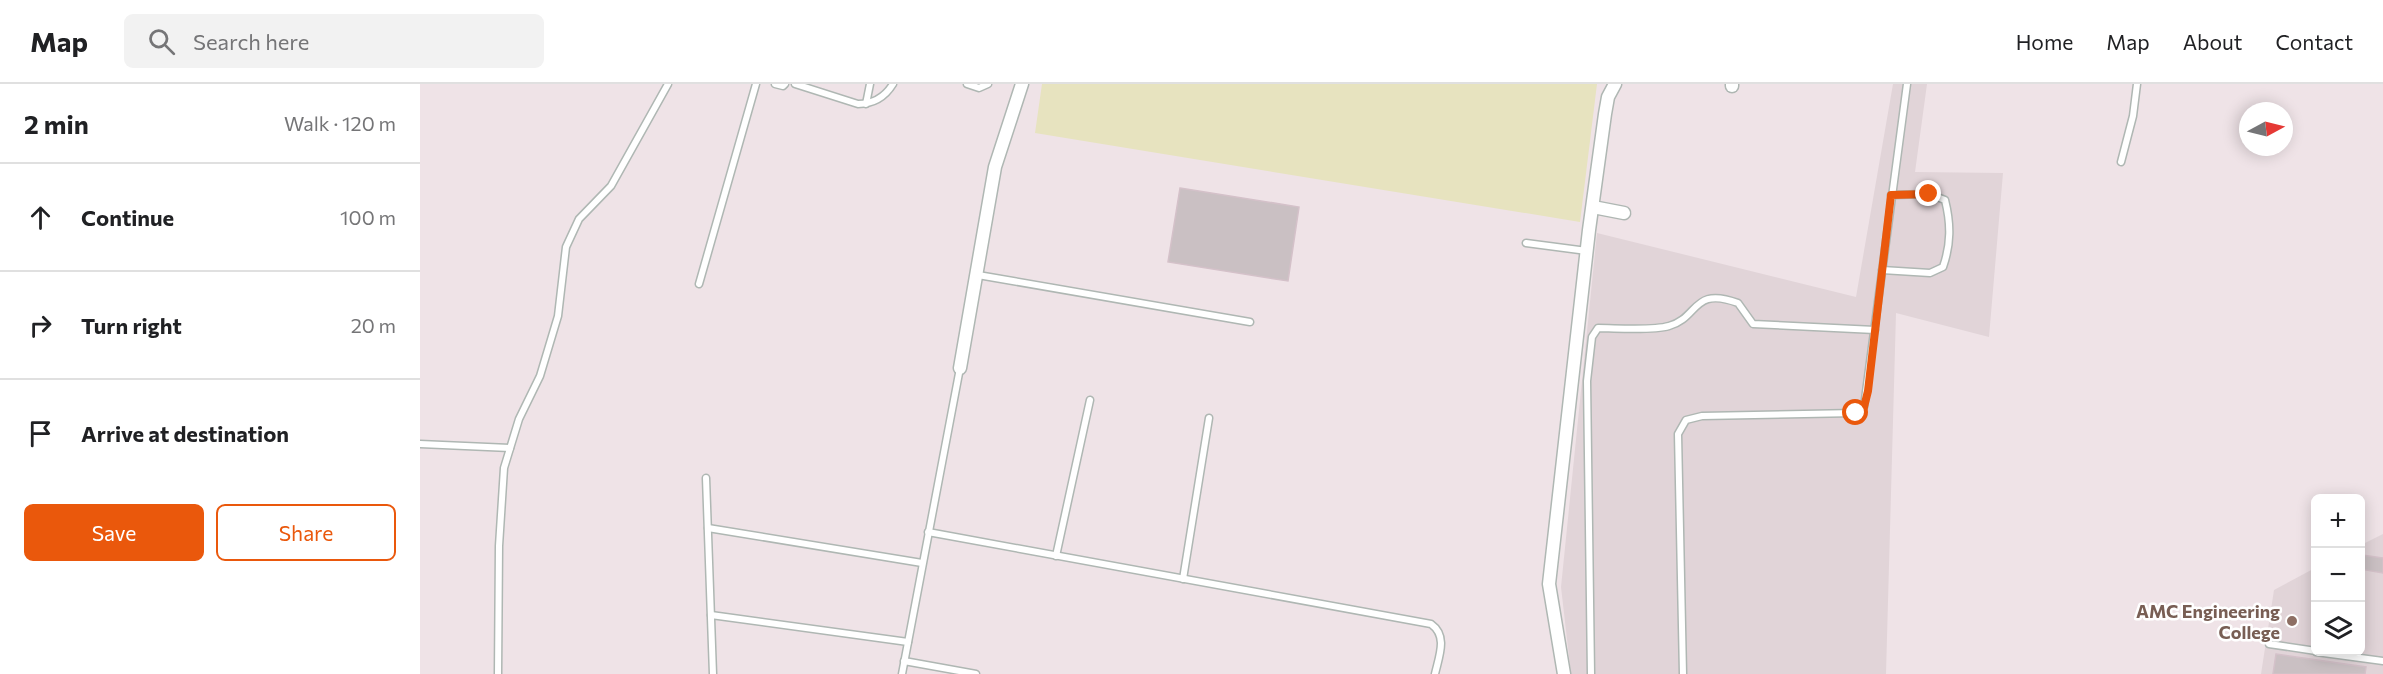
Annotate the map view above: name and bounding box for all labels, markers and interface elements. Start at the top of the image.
search box [124,14,544,68]
text: Map [30,24,88,58]
icon: search [145,25,178,58]
text: Search here [193,28,309,55]
text: Home [2016,29,2073,54]
text: Map [2106,29,2150,54]
text: About [2183,29,2242,54]
text: Contact [2275,29,2353,54]
north arrow [2239,102,2293,156]
text: 2 min [24,108,89,139]
text: Walk · 120 m [284,111,396,135]
route end [1915,180,1941,206]
icon: ahead [24,201,57,234]
text: Continue [81,204,174,231]
text: 100 m [340,205,396,229]
icon: right [24,309,57,342]
text: Turn right [81,312,182,339]
text: 20 m [351,313,396,337]
route start [1842,399,1868,425]
icon: arrive [24,417,57,450]
text: Arrive at destination [81,420,289,447]
map controls [2311,494,2365,656]
button: + [2311,494,2365,548]
button: Save [24,504,204,561]
button: Share [216,504,396,561]
button: − [2311,548,2365,602]
place label: AMC Engineering College [2136,600,2280,643]
button: layers [2311,602,2365,656]
marker: AMC Engineering College [2285,614,2299,628]

